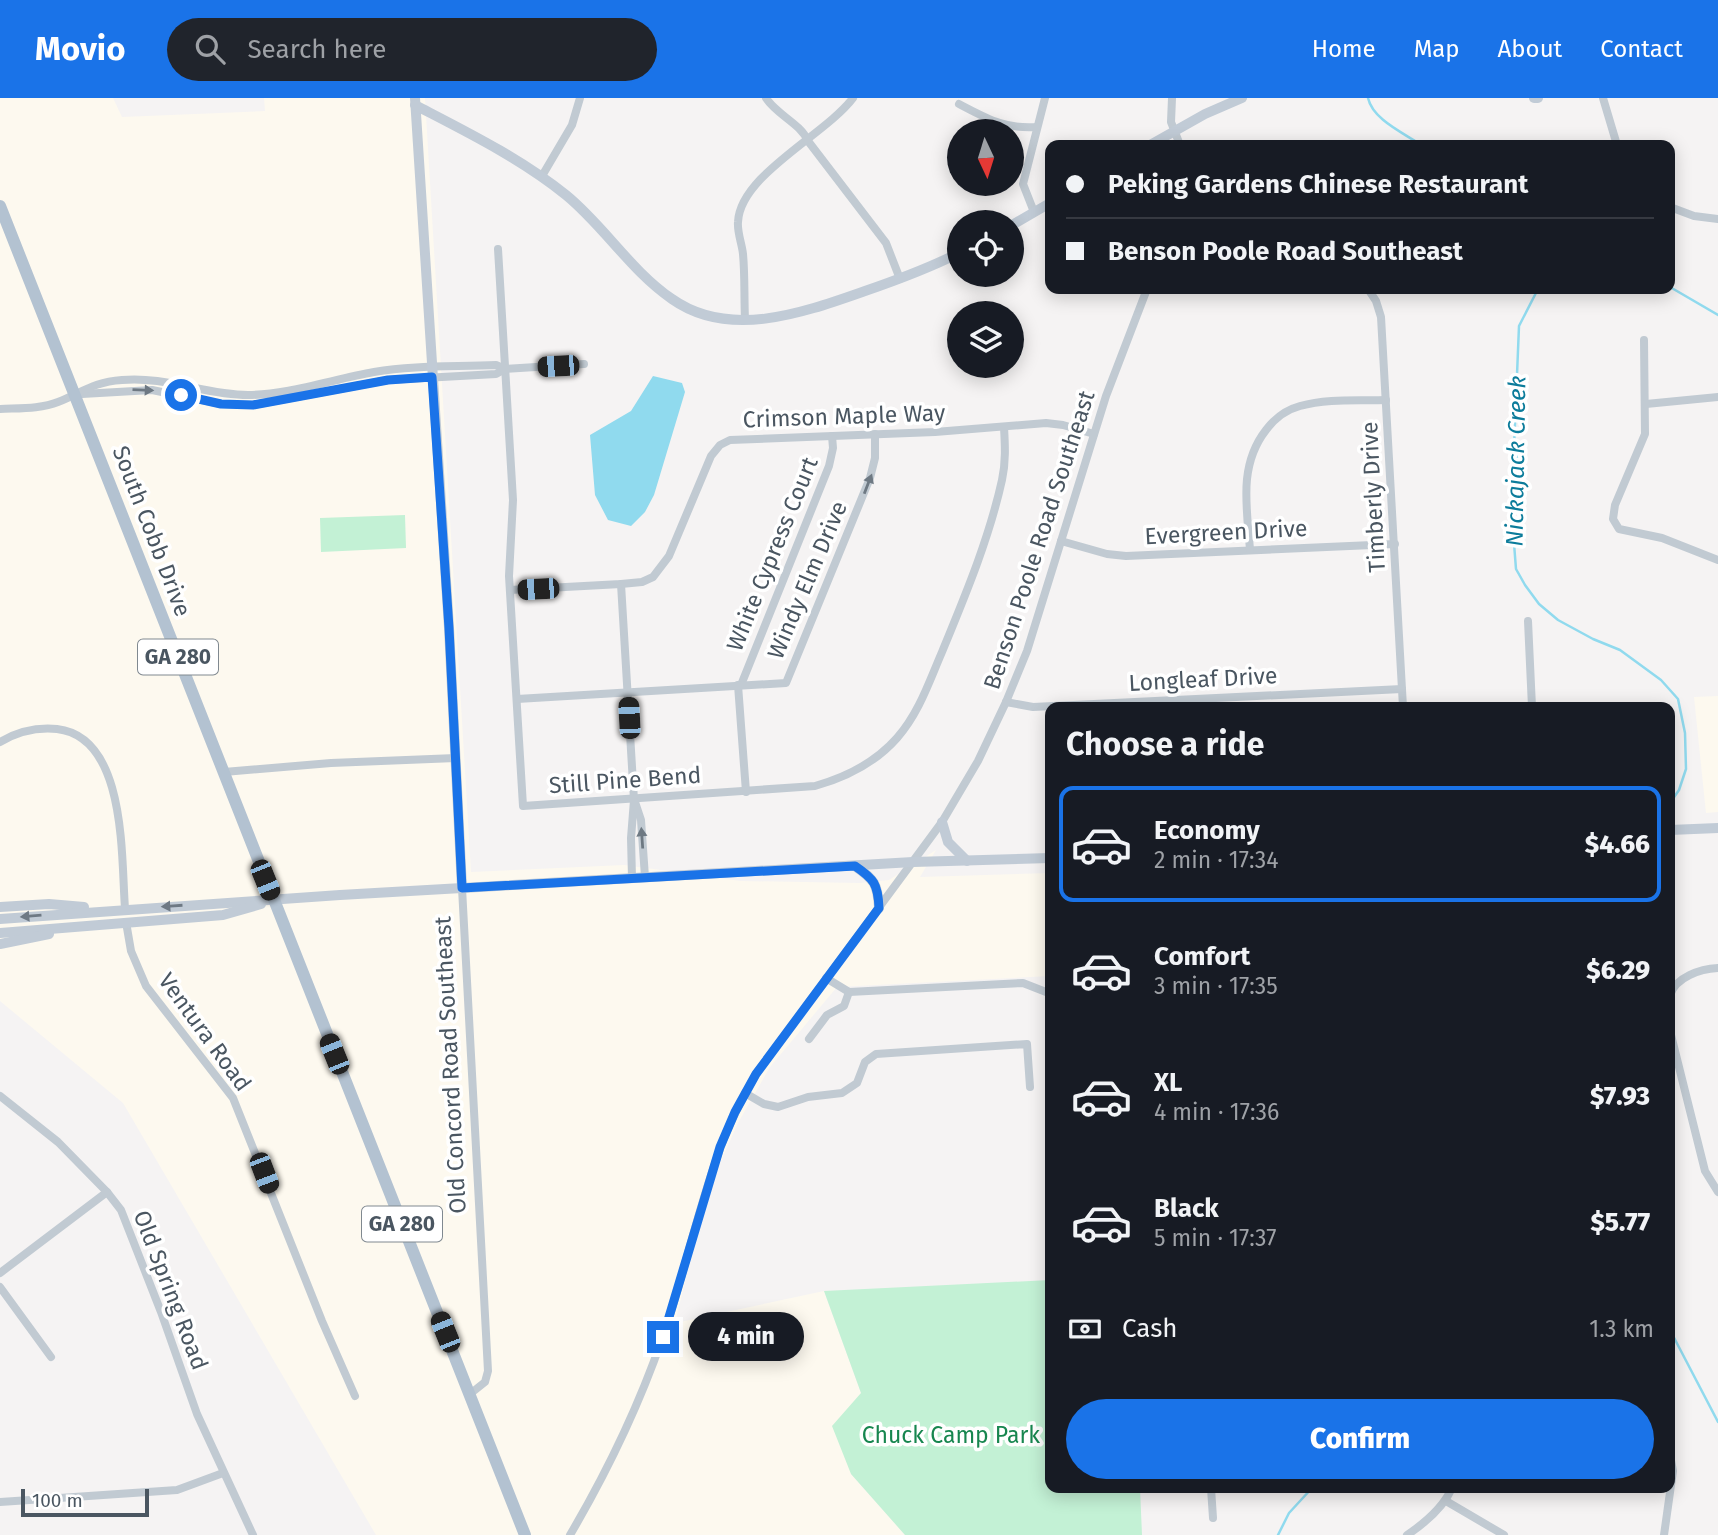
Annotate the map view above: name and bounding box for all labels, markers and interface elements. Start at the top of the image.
search box [167,18,657,81]
text: Movio [35,29,125,69]
icon: search [191,30,229,68]
text: Search here [247,34,386,65]
text: Home [1312,35,1376,63]
text: Map [1414,35,1460,63]
text: About [1498,35,1562,63]
text: Contact [1600,35,1683,63]
north arrow [947,119,1024,196]
map controls [947,119,1024,378]
text: Peking Gardens Chinese Restaurant [1108,169,1528,200]
button: locate [947,210,1024,287]
text: Benson Poole Road Southeast [1108,236,1463,267]
button: layers [947,301,1024,378]
car [537,354,580,378]
water label: Nickajack Creek [1501,375,1531,547]
route start [165,379,197,411]
one-way arrow [133,385,155,396]
street label: Benson Poole Road Southeast [977,386,1101,693]
street label: Crimson Maple Way [742,398,946,434]
street label: Timberly Drive [1355,421,1391,573]
street label: South Cobb Drive [107,442,197,620]
street label: White Cypress Court [720,452,824,655]
one-way arrow [862,473,873,494]
street label: Windy Elm Drive [761,497,853,663]
street label: Evergreen Drive [1144,514,1308,550]
car [517,577,560,601]
road number: GA 280 [138,640,218,674]
street label: Longleaf Drive [1128,661,1278,697]
car [618,696,641,740]
text: Choose a ride [1066,725,1264,763]
street label: Still Pine Bend [548,761,702,799]
icon: car [1070,813,1133,876]
text: Economy [1154,815,1260,846]
one-way arrow [636,827,647,849]
text: $4.66 [1585,829,1650,860]
text: 2 min · 17:34 [1154,846,1278,874]
car [248,857,283,903]
one-way arrow [160,900,182,911]
one-way arrow [20,911,42,922]
street label: Old Concord Road Southeast [428,915,472,1214]
icon: car [1070,939,1133,1002]
text: Comfort [1154,941,1250,972]
text: $6.29 [1586,955,1650,986]
street label: Ventura Road [153,967,257,1097]
text: 3 min · 17:35 [1154,972,1278,1000]
car [317,1031,352,1077]
icon: car [1070,1065,1133,1128]
text: XL [1154,1067,1182,1098]
text: $7.93 [1590,1081,1650,1112]
text: 4 min · 17:36 [1154,1098,1279,1126]
car [247,1150,282,1196]
icon: car [1070,1191,1133,1254]
text: Black [1154,1193,1219,1224]
street label: Old Spring Road [128,1206,214,1374]
road number: GA 280 [362,1206,442,1242]
text: $5.77 [1590,1207,1650,1238]
text: 5 min · 17:37 [1154,1224,1276,1252]
car [428,1309,463,1355]
icon: cash [1066,1310,1104,1348]
callout: 4 min [688,1312,803,1362]
text: Cash [1122,1313,1178,1344]
text: 1.3 km [1589,1315,1654,1343]
route end [647,1321,679,1353]
text: 4 min [717,1322,775,1350]
button: Confirm [1066,1399,1654,1479]
park label: Chuck Camp Park [862,1421,1040,1449]
scale bar [21,1486,149,1518]
text: 100 m [32,1489,83,1512]

